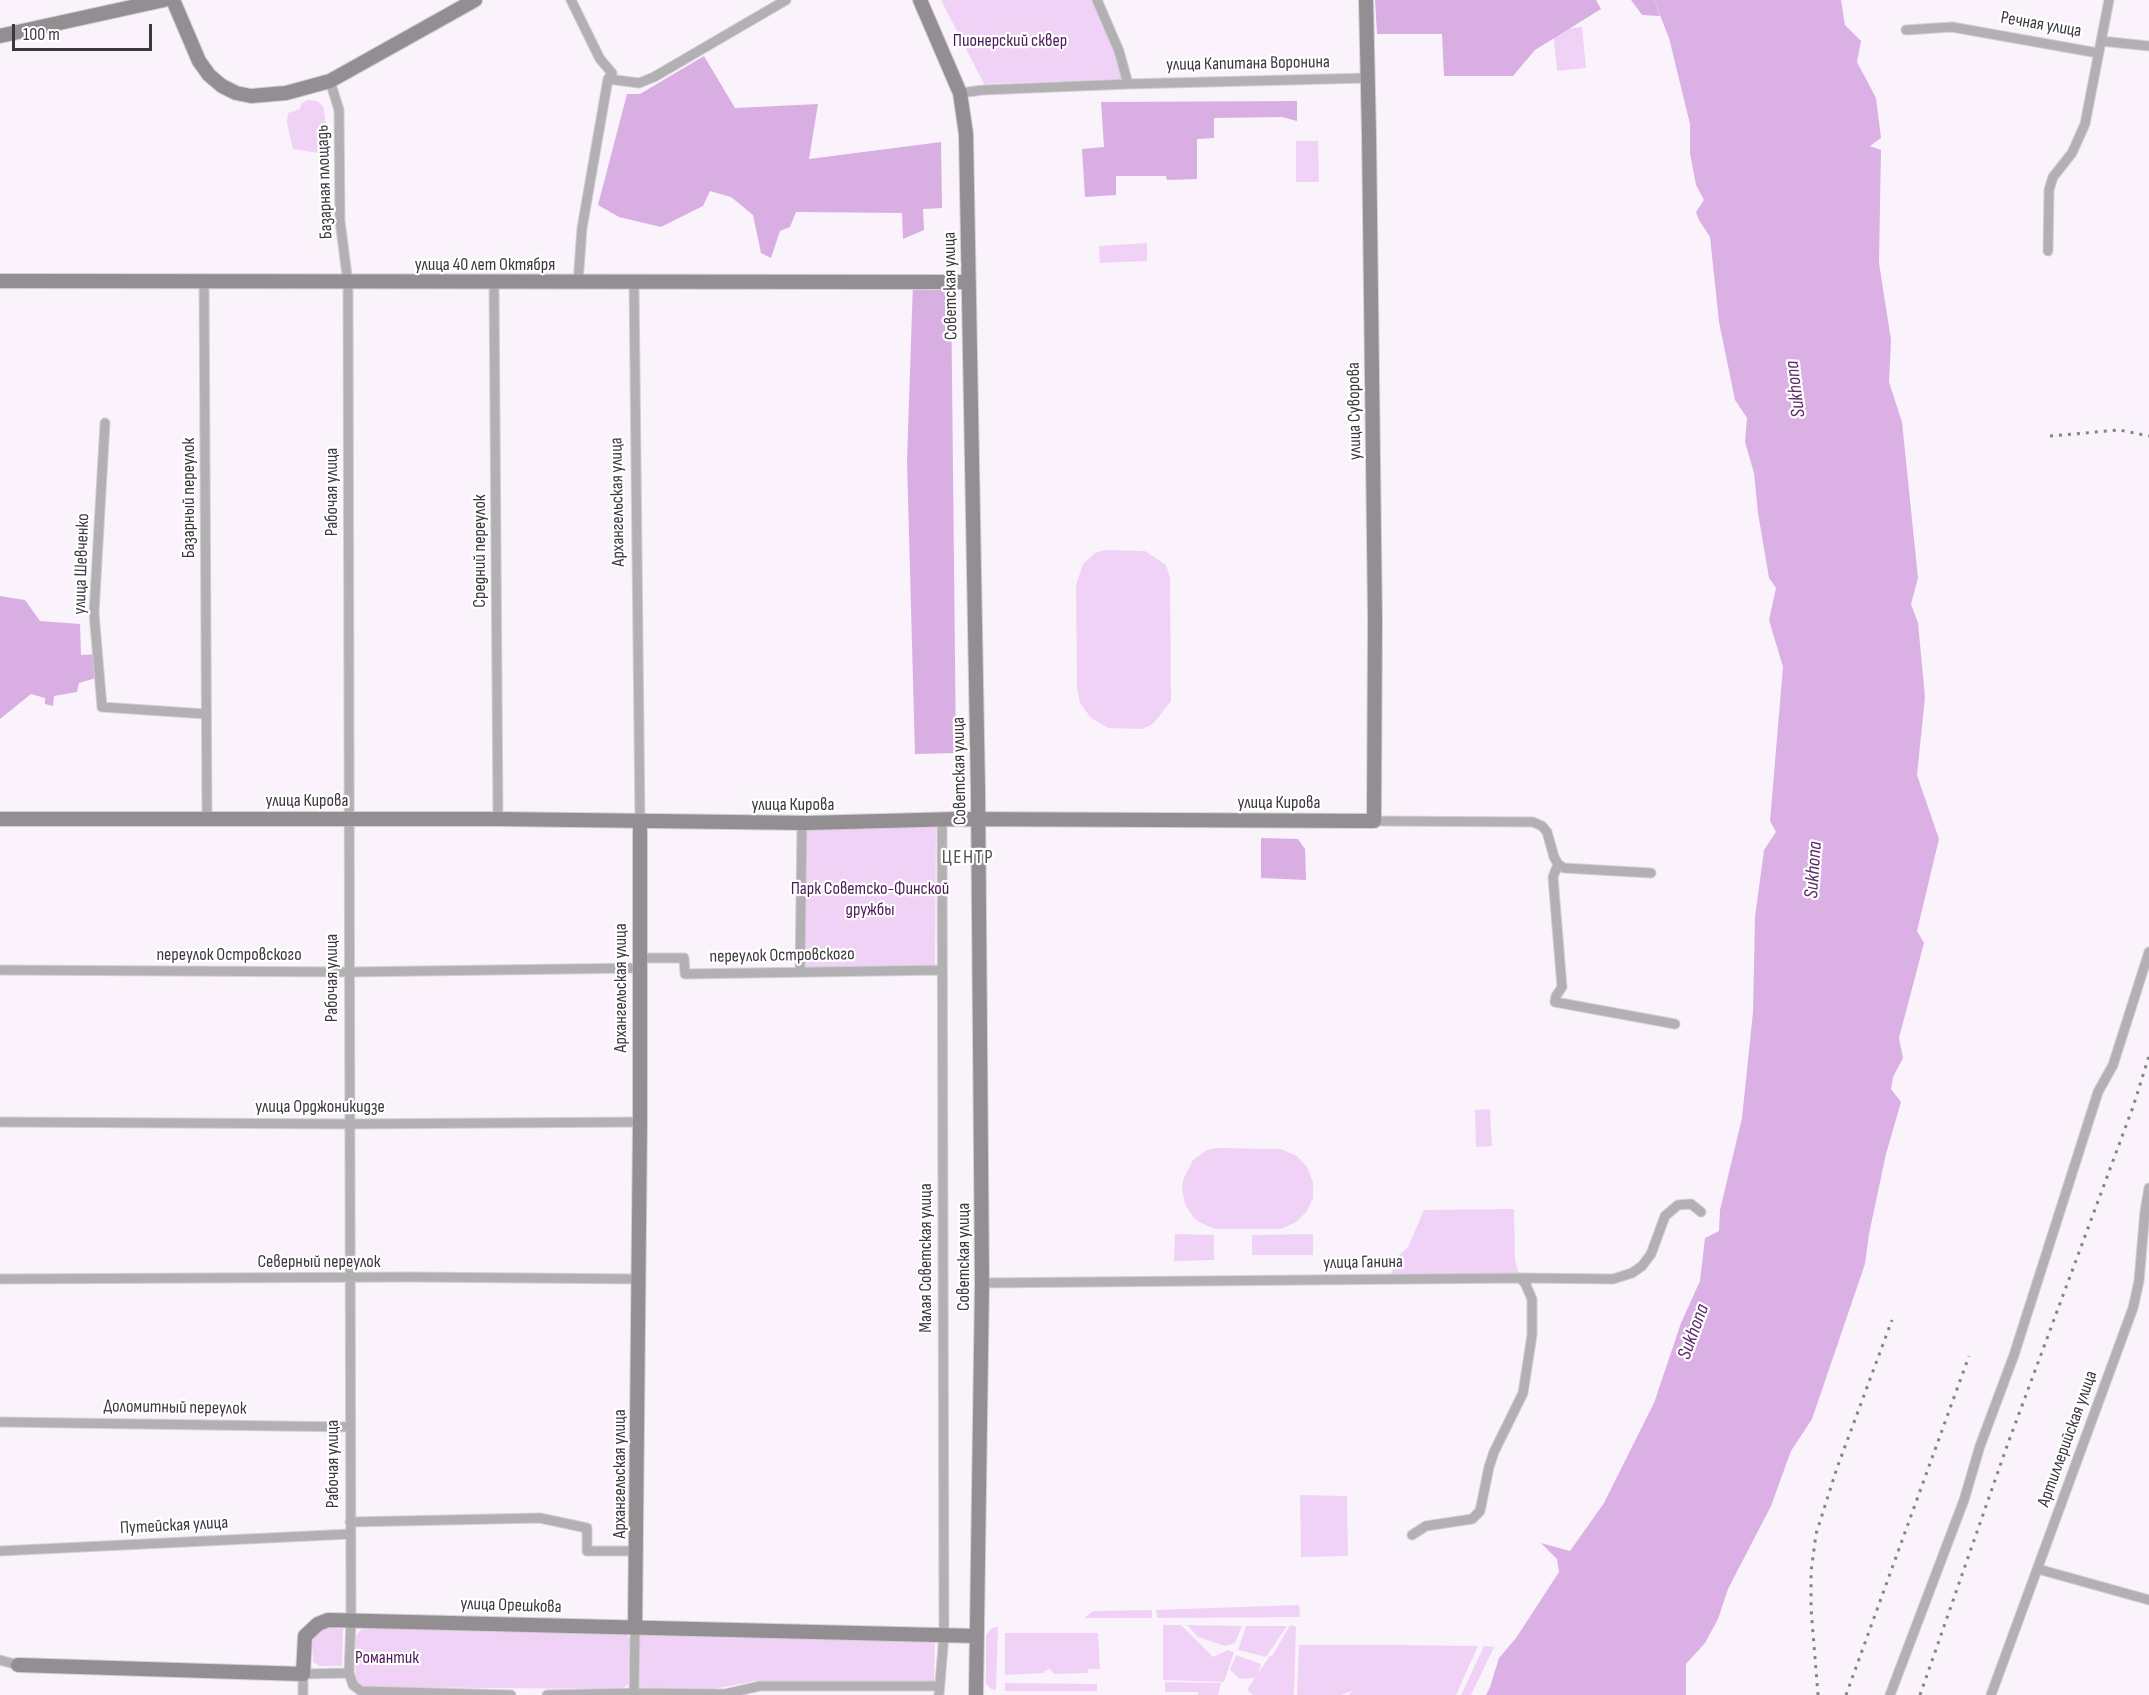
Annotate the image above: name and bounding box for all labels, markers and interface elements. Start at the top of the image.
street label: Речная улица [1999,7,2083,43]
scale bar [15,12,154,50]
text: 100 m [23,24,60,45]
park label: Пионерский сквер [953,30,1067,52]
street label: улица Капитана Воронина [1166,52,1330,76]
street label: Базарная площадь [312,124,338,240]
street label: Советская улица [939,232,963,340]
street label: улица 40 лет Октября [415,254,555,276]
water label: Sukhona [1781,359,1811,419]
street label: улица Суворова [1343,362,1367,460]
street label: Архангельская улица [606,437,630,567]
street label: Базарный переулок [178,438,200,558]
street label: Рабочая улица [321,448,343,536]
street label: Средний переулок [469,494,491,608]
street label: улица Шевченко [69,513,95,615]
street label: Советская улица [948,717,972,825]
street label: улица Кирова [266,790,348,812]
street label: улица Кирова [1238,792,1320,814]
street label: улица Кирова [752,794,834,816]
water label: Sukhona [1800,841,1828,899]
district label: ЦЕНТР [942,846,994,870]
park label: Парк Советско-Финской дружбы [791,878,949,920]
street label: Архангельская улица [610,923,632,1053]
street label: Рабочая улица [321,934,343,1022]
street label: переулок Островского [156,944,302,966]
street label: переулок Островского [709,944,855,968]
street label: улица Орджоникидзе [255,1096,385,1118]
street label: Малая Советская улица [915,1183,937,1333]
street label: Советская улица [953,1203,975,1311]
street label: Северный переулок [257,1251,381,1273]
street label: улица Ганина [1323,1252,1403,1274]
water label: Sukhona [1673,1301,1715,1363]
street label: Артиллерийская улица [2033,1368,2103,1510]
street label: Доломитный переулок [103,1396,247,1420]
street label: Архангельская улица [609,1409,631,1539]
street label: Рабочая улица [322,1420,344,1508]
street label: Путейская улица [119,1512,229,1540]
street label: улица Орешкова [460,1593,562,1619]
park label: Романтик [355,1647,419,1669]

